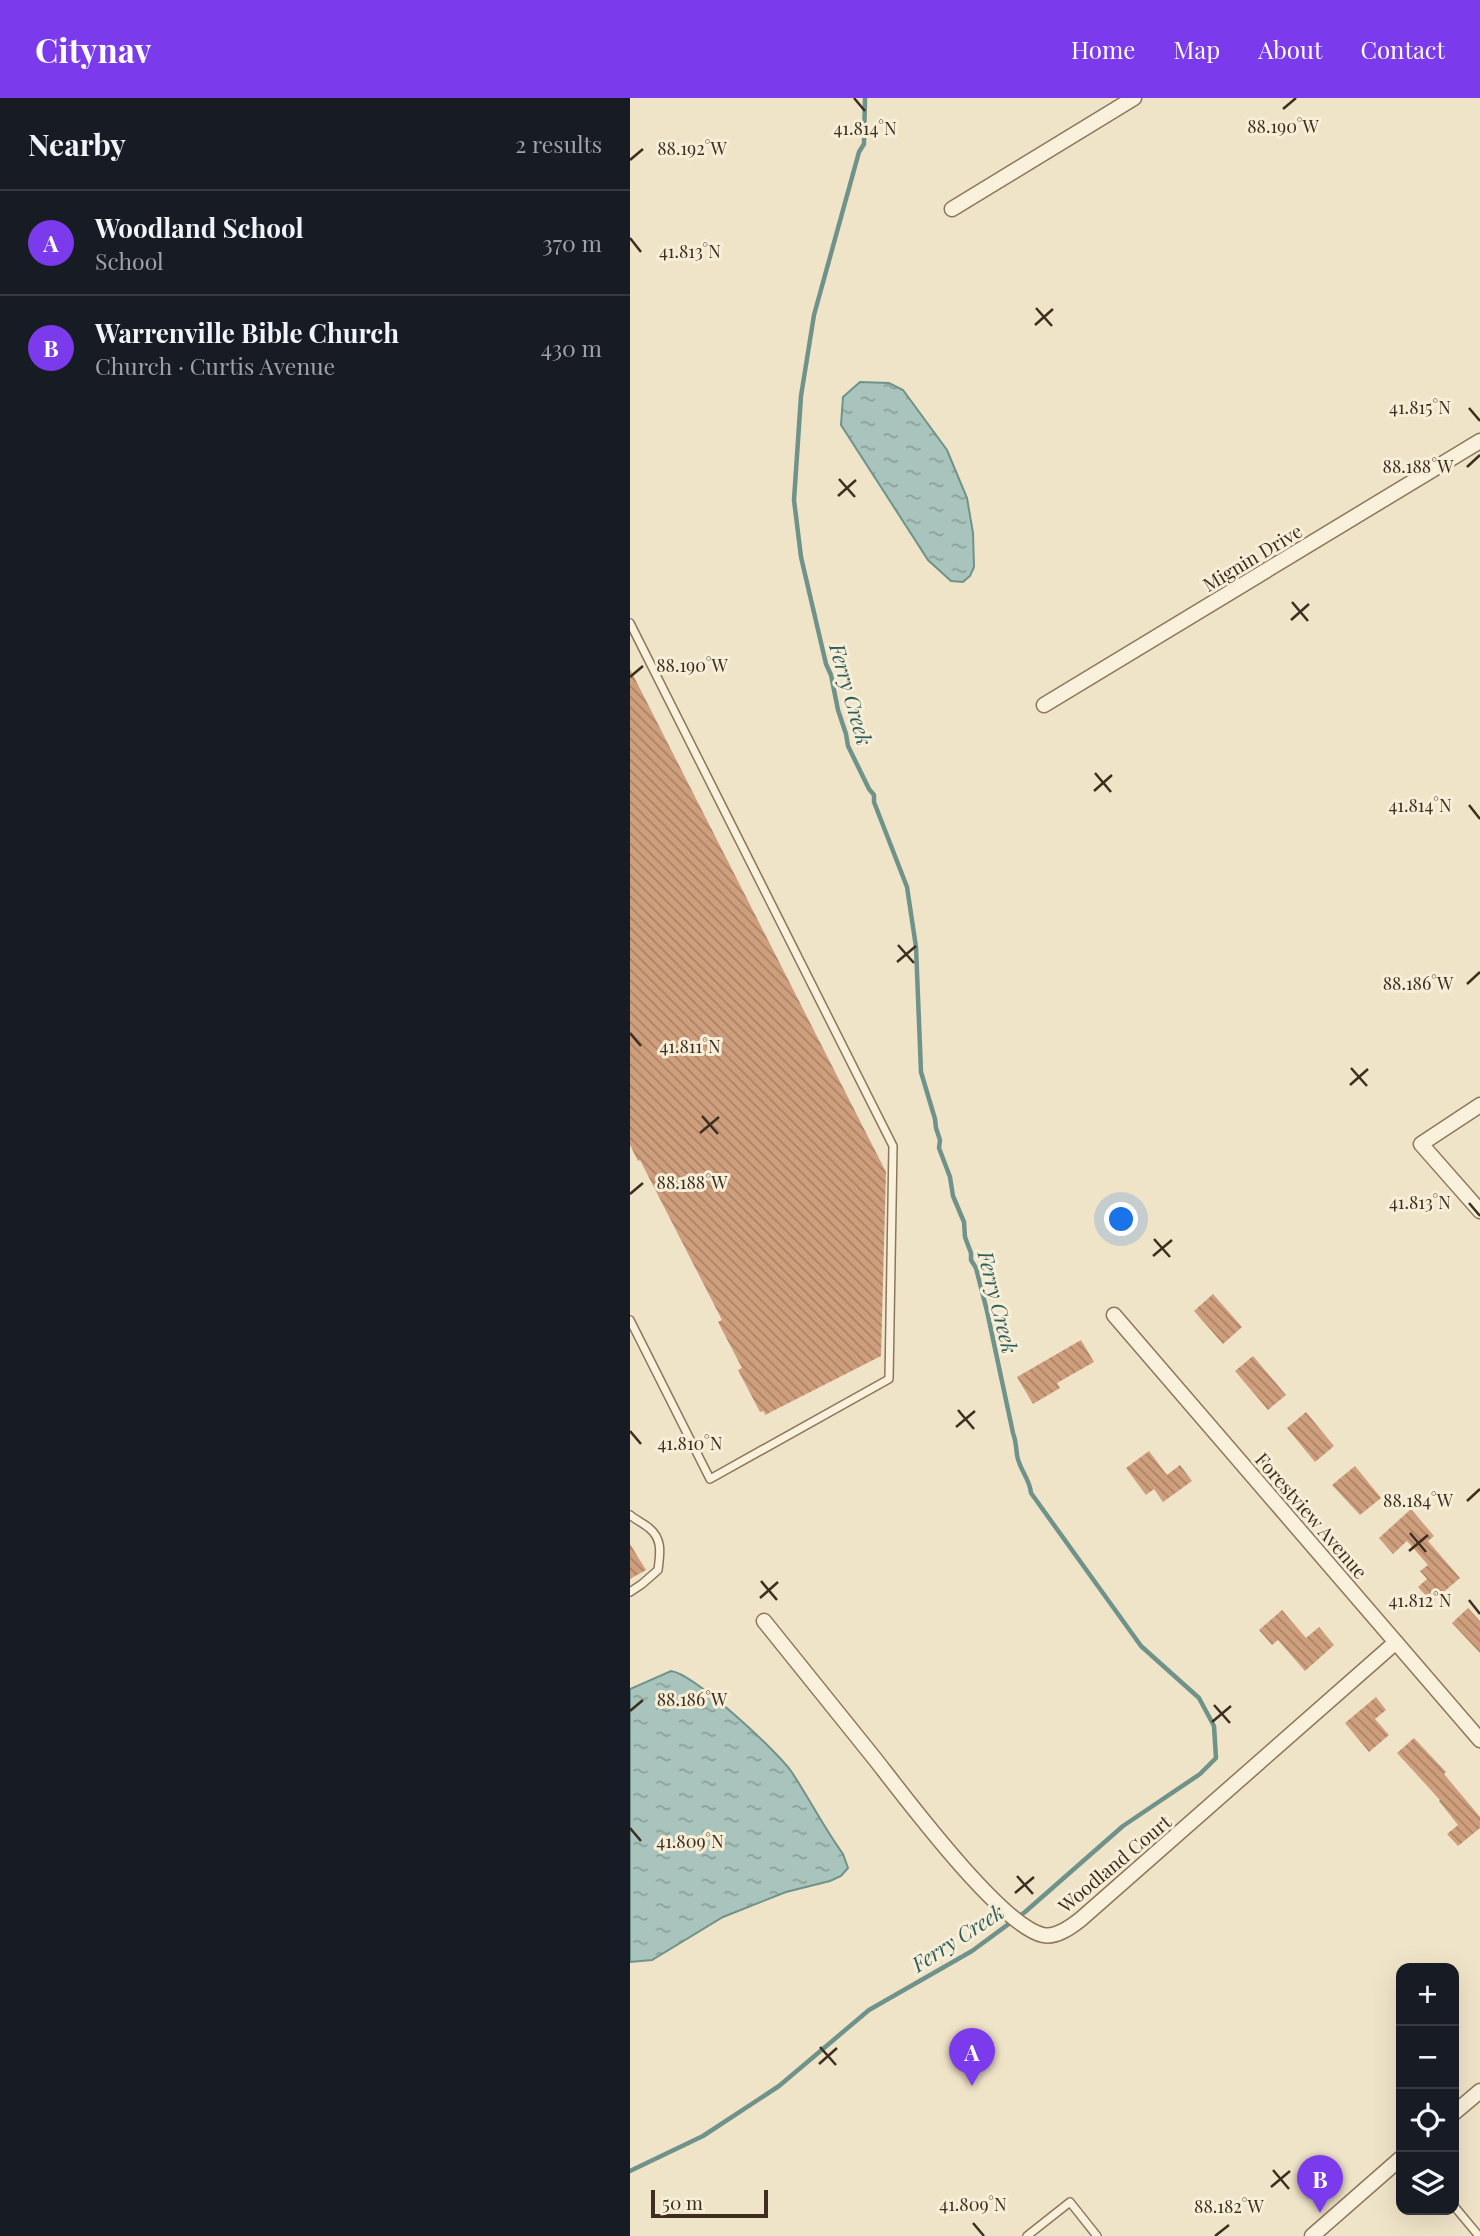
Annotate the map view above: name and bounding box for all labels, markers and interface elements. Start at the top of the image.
text: Citynav [35,27,151,71]
text: Home [1071,33,1135,65]
text: Map [1173,33,1220,65]
text: About [1258,33,1322,65]
text: Contact [1360,33,1445,65]
text: 88.190°W [1247,114,1320,138]
text: 41.814°N [833,116,897,140]
text: Nearby [28,124,126,164]
text: 2 results [515,128,602,159]
text: 88.192°W [657,136,728,160]
text: Woodland School [95,210,304,245]
text: A [43,227,59,258]
text: 370 m [542,227,602,258]
text: 41.813°N [659,239,721,263]
text: School [95,245,164,276]
text: Warrenville Bible Church [95,315,399,350]
text: B [43,332,59,363]
text: 430 m [541,332,602,363]
text: Church · Curtis Avenue [95,350,335,381]
text: 41.815°N [1389,395,1451,419]
text: 88.188°W [1383,454,1454,478]
street label: Mignin Drive [1197,517,1307,597]
water label: Ferry Creek [824,639,880,748]
text: 88.190°W [656,653,729,677]
text: 41.814°N [1388,793,1452,817]
text: 88.186°W [1383,971,1454,995]
text: 41.811°N [659,1034,721,1058]
text: 88.188°W [657,1170,728,1194]
text: 41.813°N [1389,1190,1451,1214]
your location [1104,1202,1138,1236]
water label: Ferry Creek [973,1247,1025,1356]
text: 41.810°N [657,1431,723,1455]
street label: Forestview Avenue [1250,1446,1374,1584]
text: 88.184°W [1383,1488,1454,1512]
text: 41.812°N [1388,1588,1452,1612]
text: 88.186°W [657,1687,728,1711]
street label: Woodland Court [1051,1808,1176,1918]
text: 41.809°N [656,1829,724,1853]
water label: Ferry Creek [905,1897,1009,1978]
map controls [1396,1963,1459,2215]
button: + [1396,1963,1459,2026]
button: − [1396,2026,1459,2089]
pin: A [949,2028,995,2086]
button: locate [1396,2089,1459,2152]
button: layers [1396,2152,1459,2215]
pin: B [1297,2155,1343,2213]
scale bar [651,2187,768,2219]
text: 50 m [662,2189,703,2215]
text: 41.809°N [939,2192,1007,2216]
text: 88.182°W [1194,2194,1265,2218]

